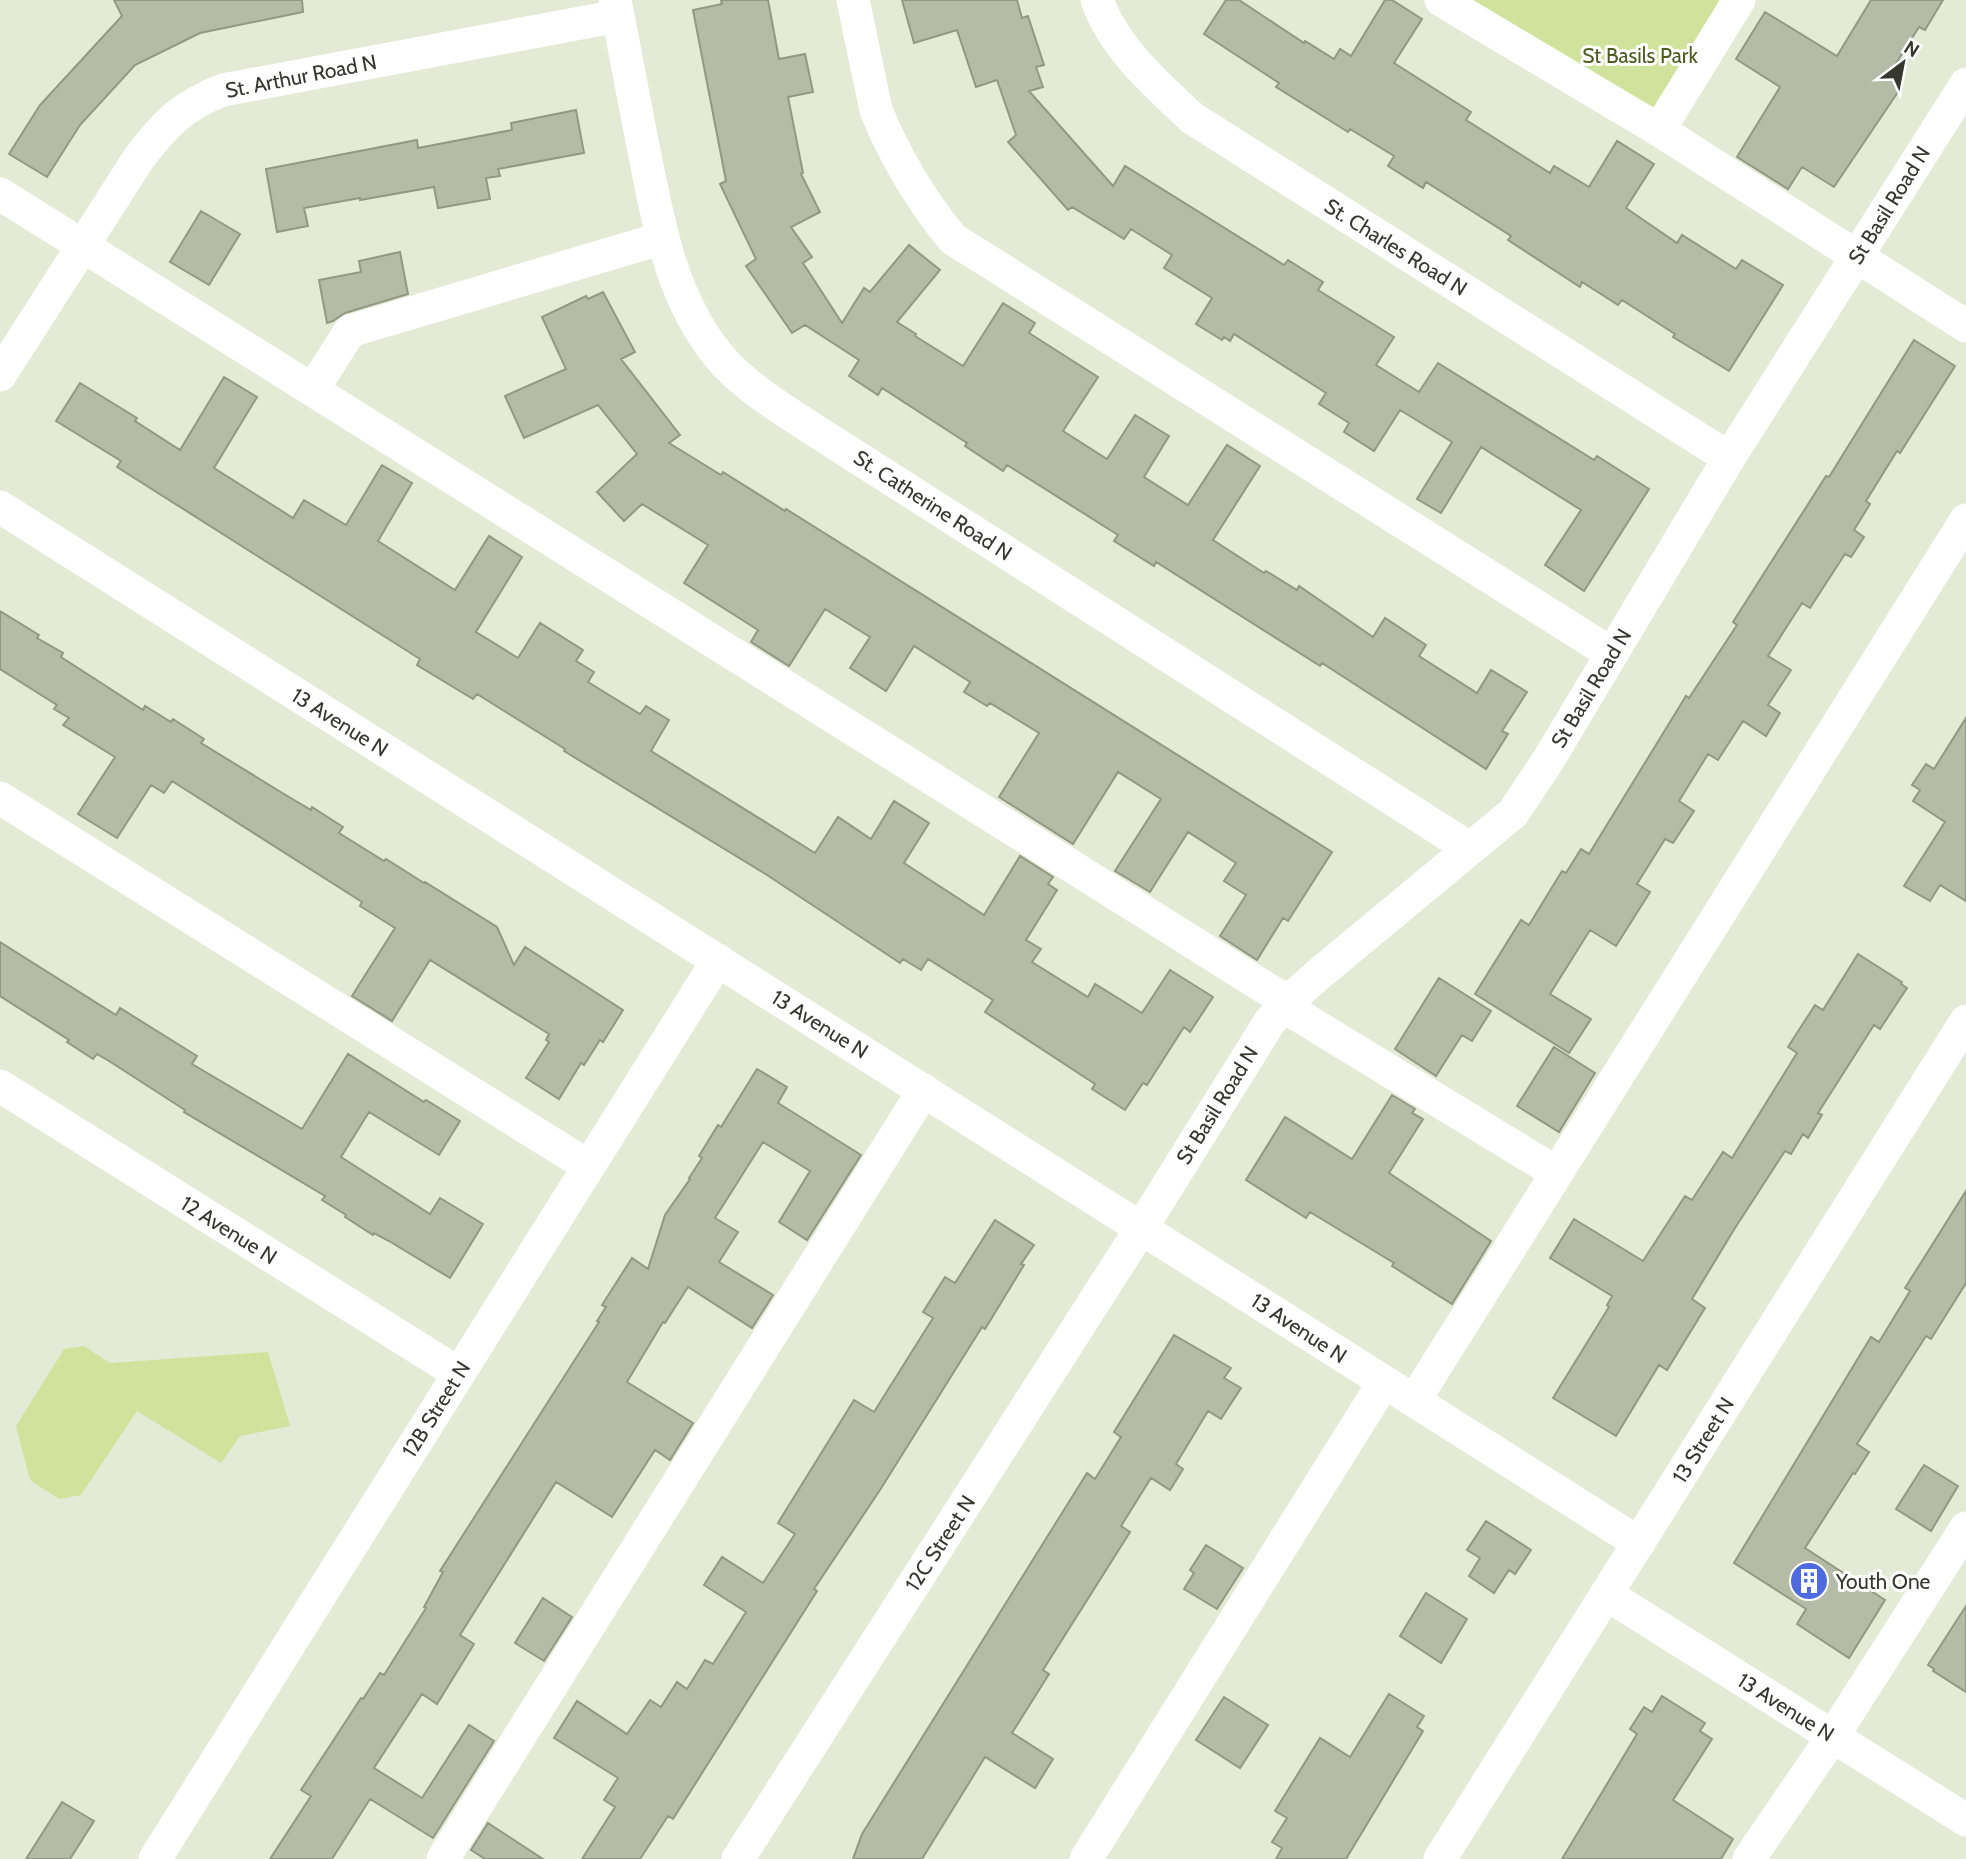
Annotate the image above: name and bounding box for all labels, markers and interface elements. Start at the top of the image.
north arrow [1868,28,1938,98]
text: N [1900,36,1924,62]
park label: St Basils Park [1582,43,1698,68]
street label: St. Arthur Road N [223,49,379,103]
street label: St Basil Road N [1843,141,1935,269]
street label: St. Charles Road N [1320,193,1472,301]
street label: St. Catherine Road N [849,445,1017,565]
street label: St Basil Road N [1546,624,1636,752]
street label: 13 Avenue N [287,683,393,761]
street label: 13 Avenue N [767,985,873,1063]
street label: St Basil Road N [1171,1041,1263,1169]
street label: 12 Avenue N [176,1191,282,1269]
street label: 13 Avenue N [1246,1288,1352,1368]
street label: 12B Street N [397,1356,475,1462]
street label: 13 Street N [1667,1392,1739,1488]
street label: 12C Street N [900,1490,980,1596]
building icon: Youth One [1788,1560,1830,1602]
place label: Youth One [1835,1569,1931,1594]
street label: 13 Avenue N [1733,1668,1839,1746]

